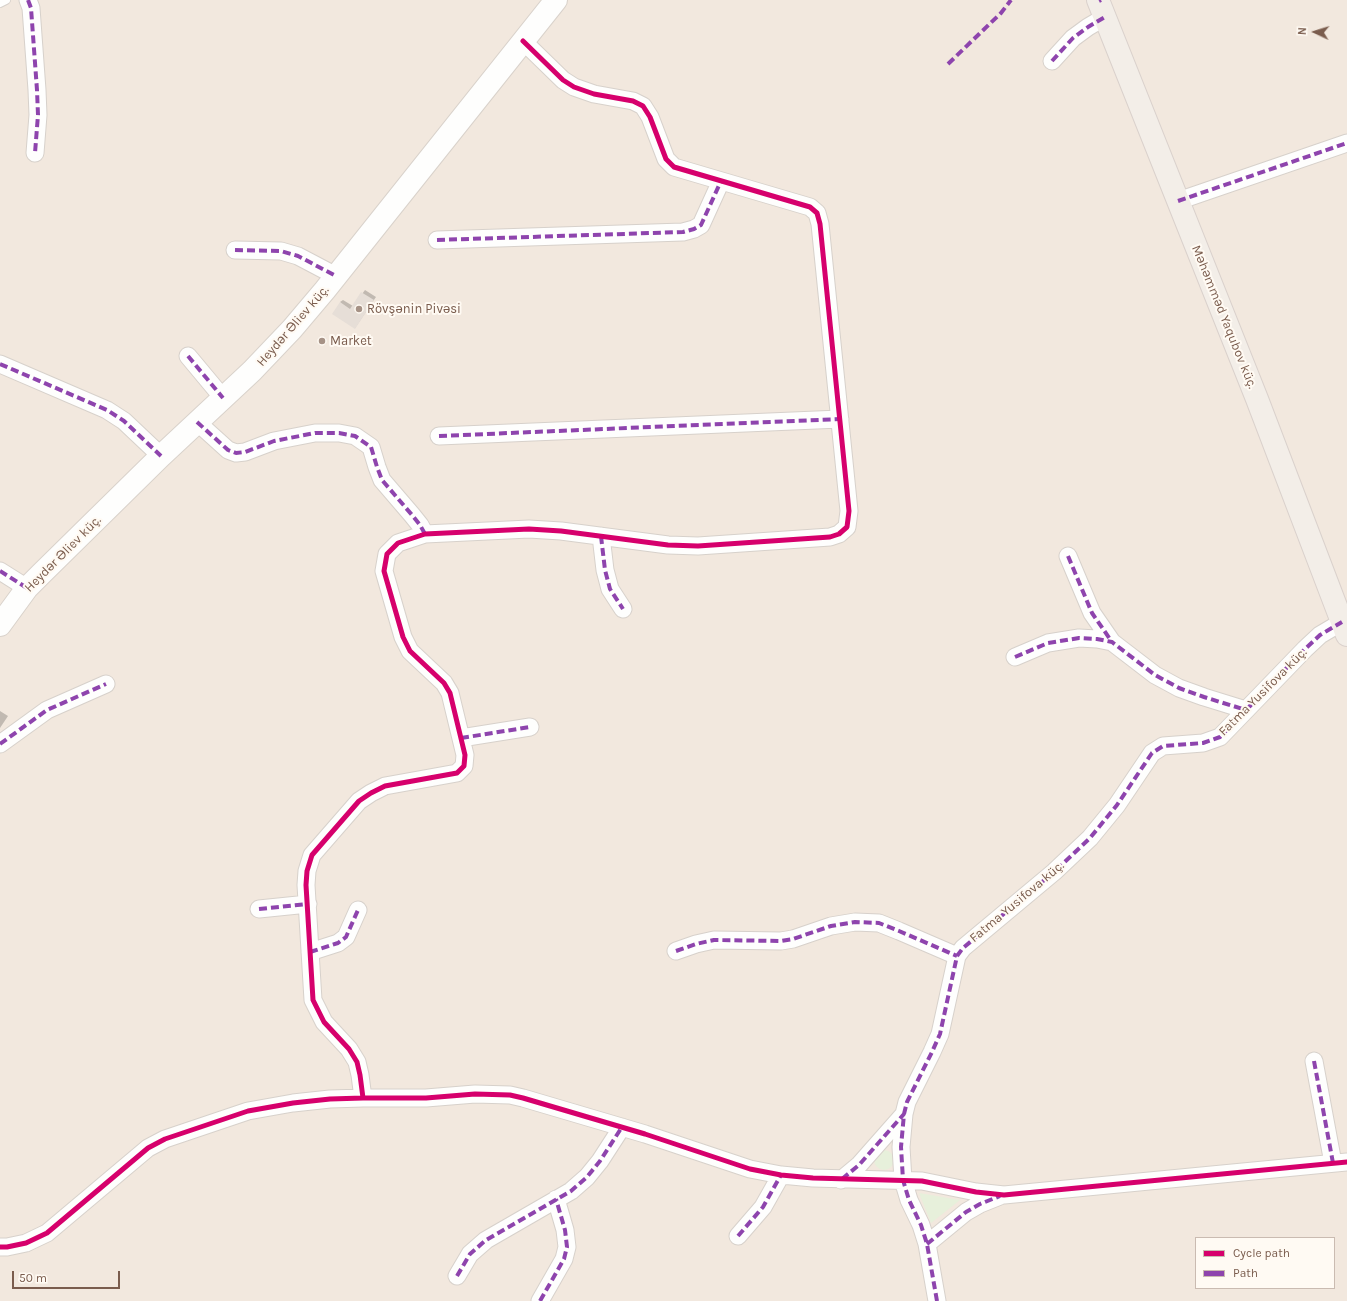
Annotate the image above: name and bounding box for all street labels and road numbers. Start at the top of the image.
street label: Məhəmməd Yaqubov küç. [1188,243,1260,391]
street label: Heydər Əliev küç. [254,282,332,370]
street label: Heydər Əliev küç. [21,512,105,596]
street label: Fatma Yusifova küç. [1216,645,1310,739]
street label: Fatma Yusifova küç. [967,858,1067,946]

